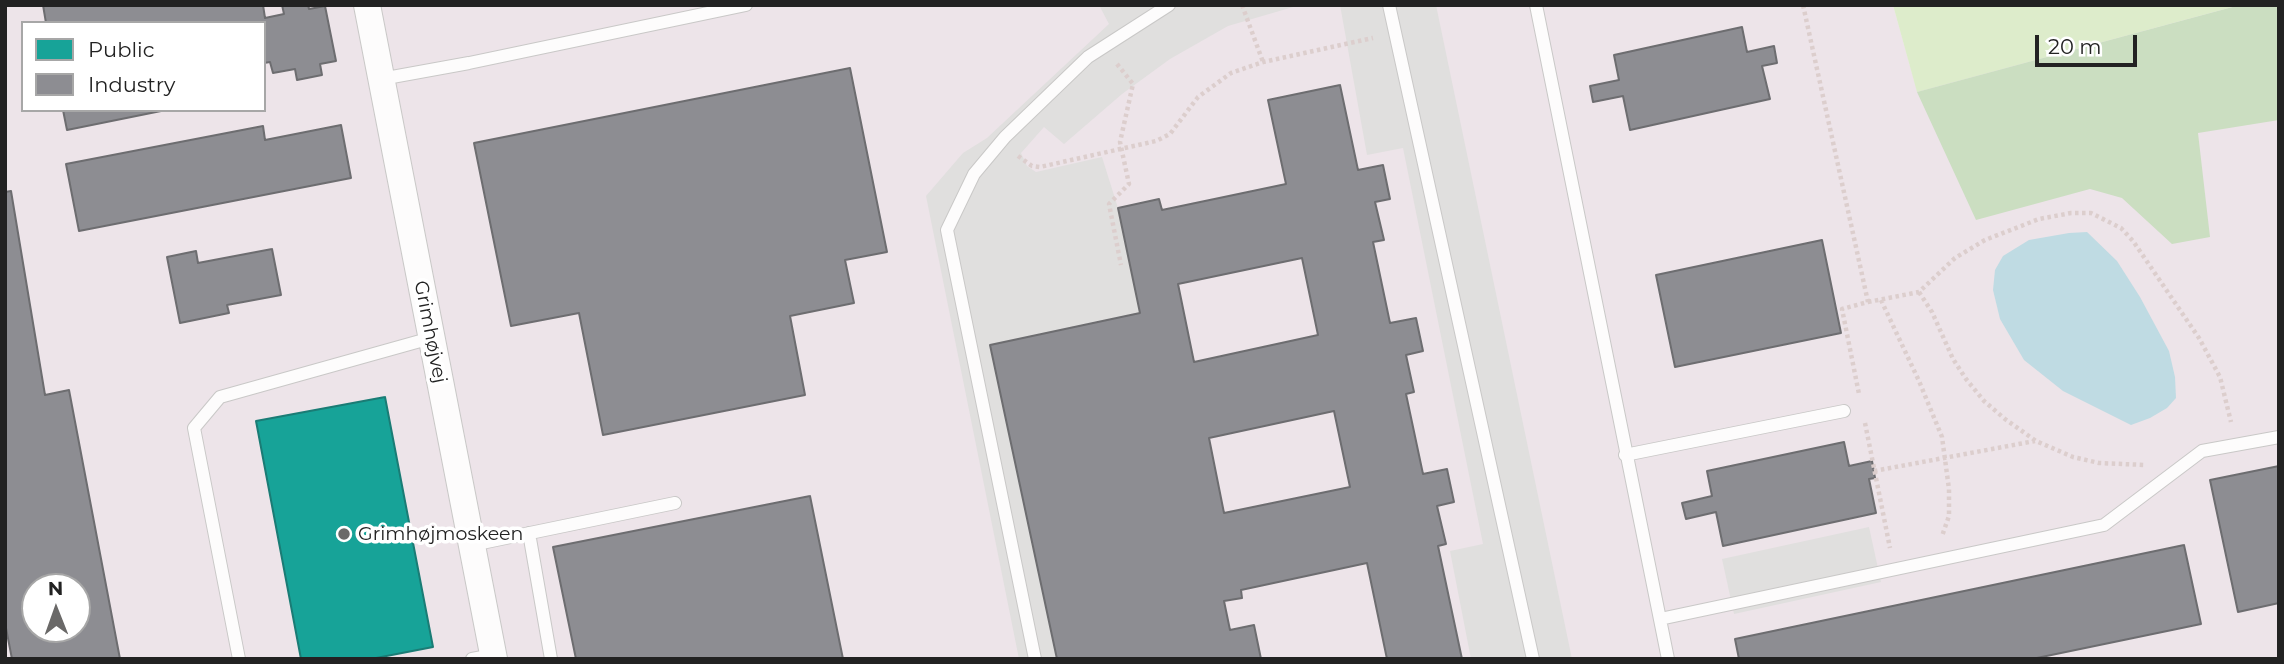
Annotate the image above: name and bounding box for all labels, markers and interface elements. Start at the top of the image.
legend [21,21,266,112]
scale bar [2039,21,2140,65]
text: 20 m [2048,34,2102,59]
text: Public [88,37,155,62]
text: Industry [88,72,175,97]
street label: Grimhøjvej [409,279,451,385]
place label: Grimhøjmoskeen [358,523,523,545]
marker: Grimhøjmoskeen [336,526,352,542]
north arrow [21,573,91,643]
text: N [48,577,64,600]

